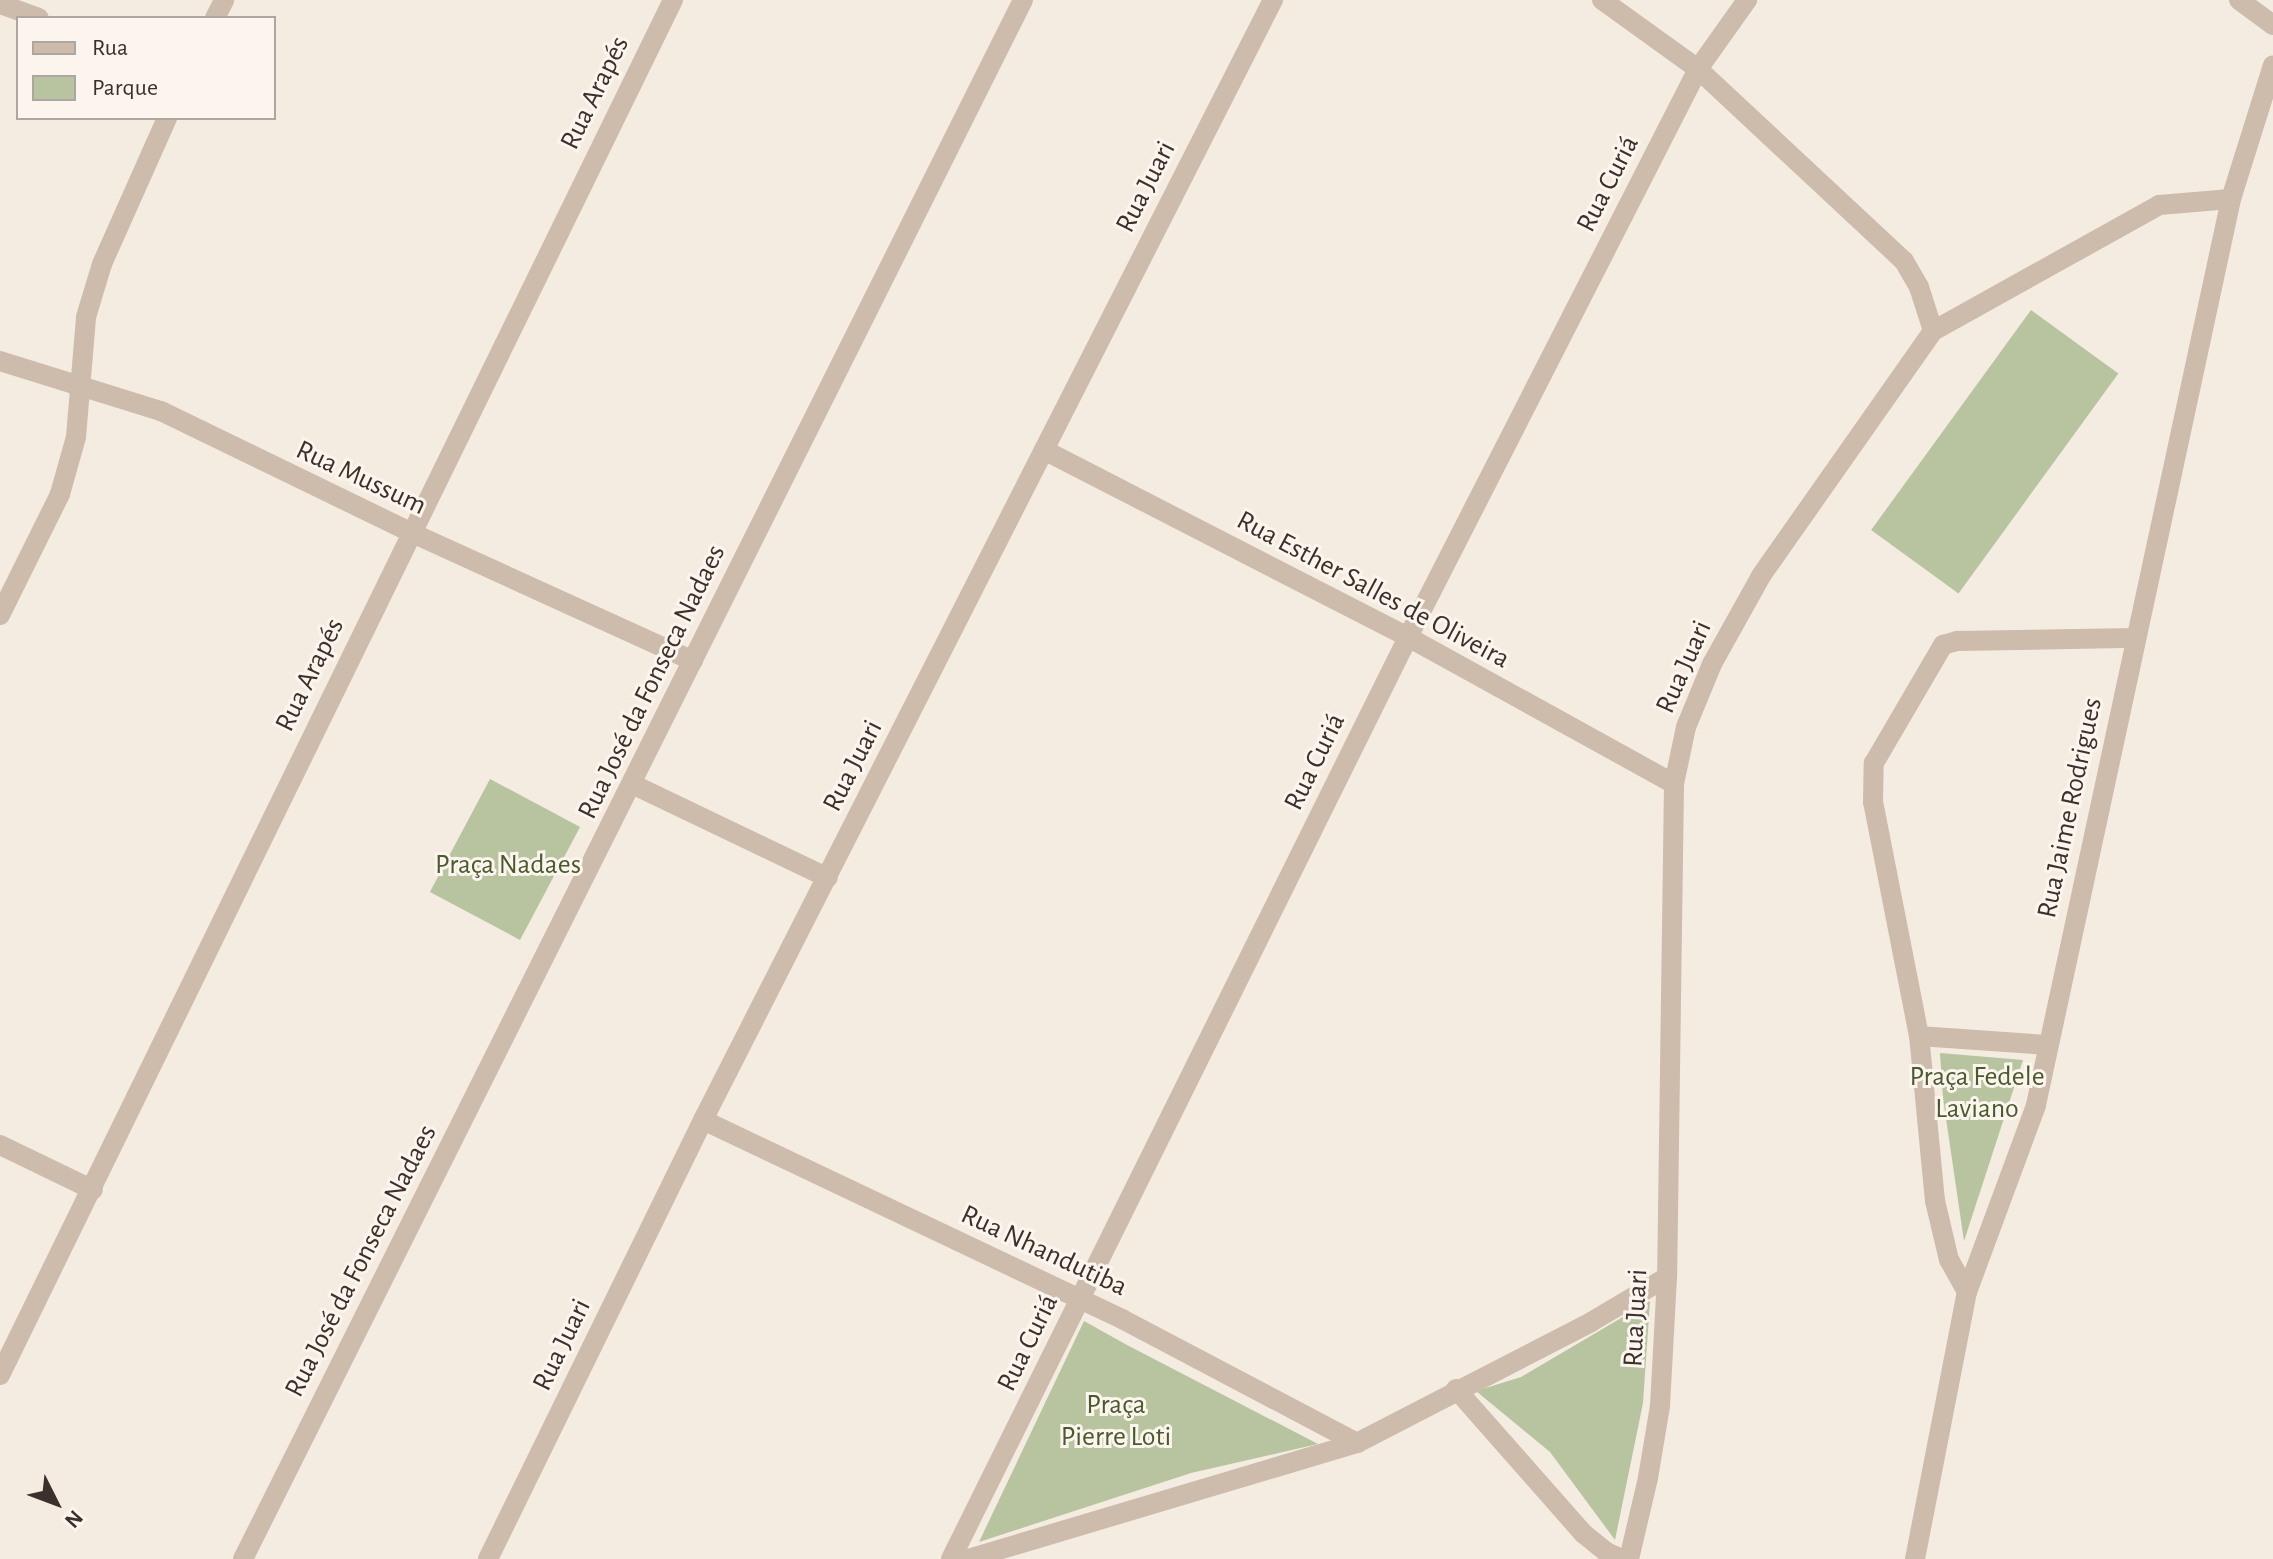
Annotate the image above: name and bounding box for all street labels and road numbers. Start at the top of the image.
street label: Rua Arapés [553,31,637,155]
street label: Rua Curiá [1569,130,1647,238]
street label: Rua Juari [1109,136,1183,238]
street label: Rua Mussum [291,433,431,523]
street label: Rua Esther Salles de Oliveira [1231,504,1515,676]
street label: Rua José da Fonseca Nadaes [571,539,733,825]
street label: Rua Arapés [268,613,352,737]
street label: Rua Juari [1649,615,1719,719]
street label: Rua Jaime Rodrigues [2030,695,2110,921]
street label: Rua Curiá [1277,708,1353,816]
street label: Rua Juari [816,715,890,817]
street label: Rua José da Fonseca Nadaes [278,1119,444,1403]
street label: Rua Nhandutiba [956,1198,1132,1304]
street label: Rua Juari [1617,1268,1655,1368]
street label: Rua Curiá [990,1289,1066,1397]
street label: Rua Juari [525,1294,599,1396]

